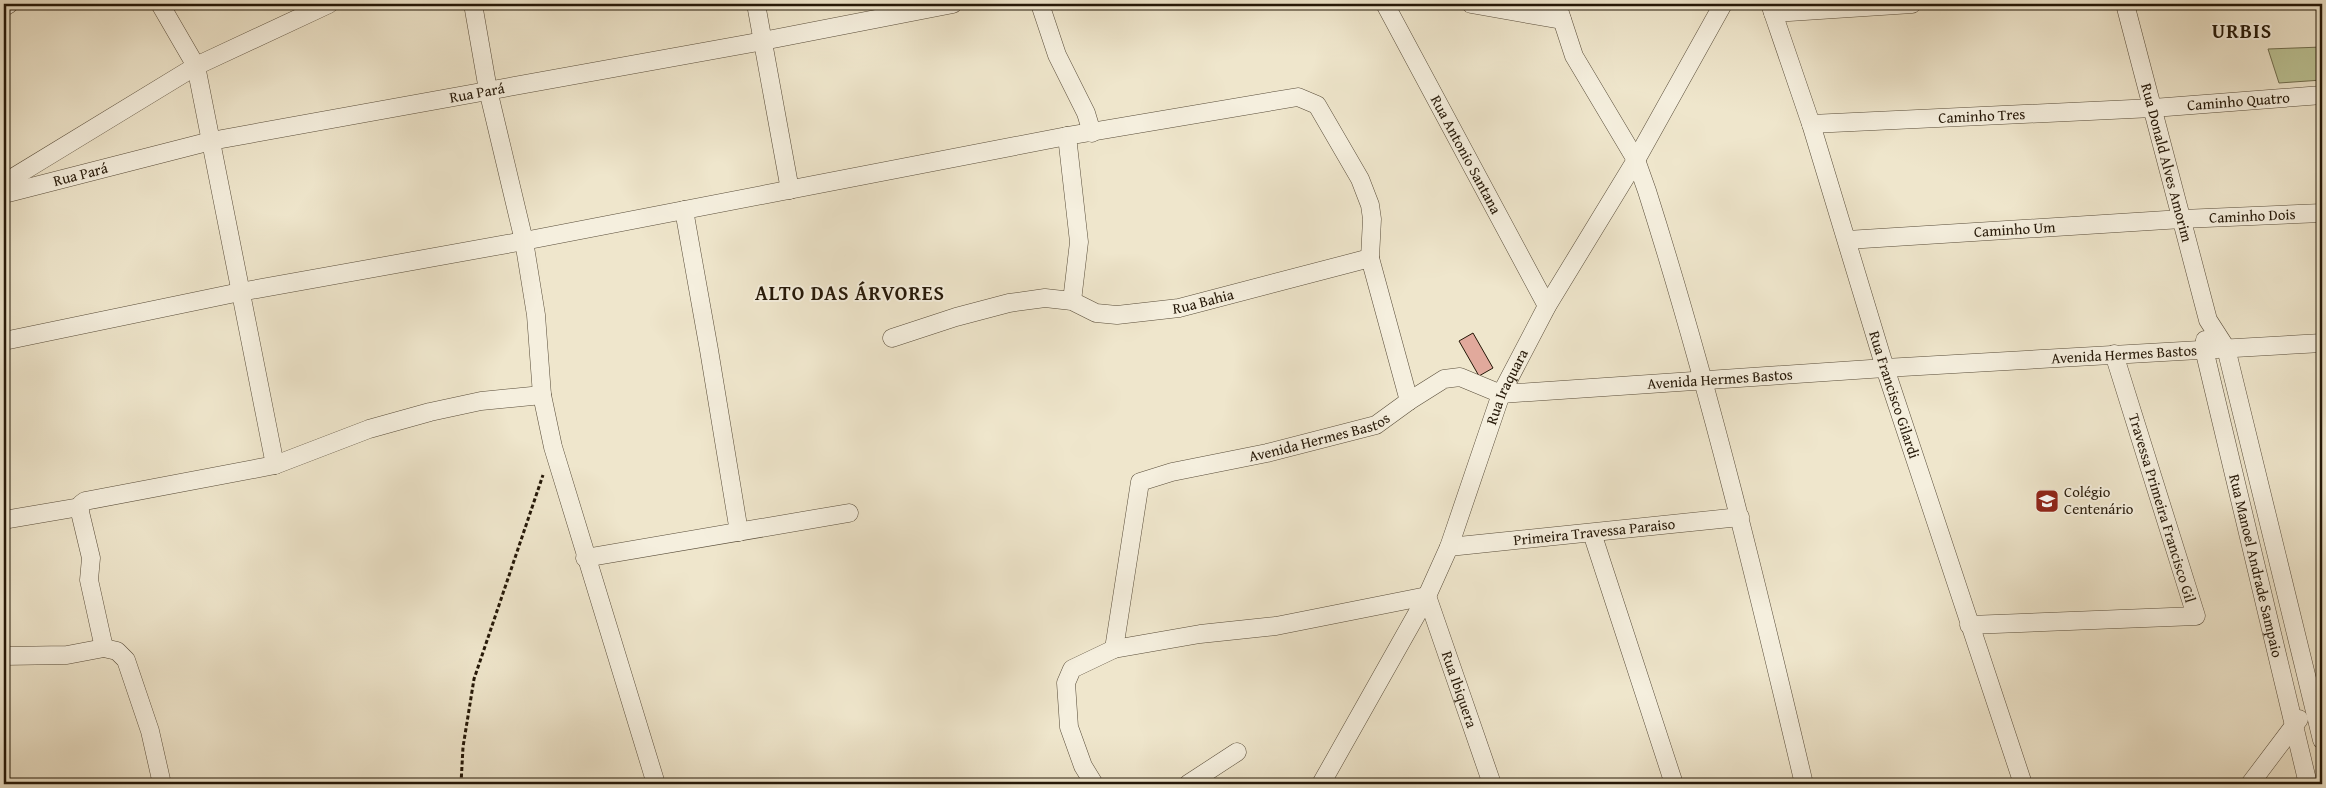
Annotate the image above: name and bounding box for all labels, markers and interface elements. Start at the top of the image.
district label: URBIS [2212,16,2272,45]
street label: Rua Pará [448,77,506,108]
street label: Rua Donald Alves Amorim [2136,81,2198,245]
street label: Caminho Quatro [2186,86,2291,115]
street label: Rua Antonio Santana [1426,91,1507,218]
street label: Caminho Tres [1938,103,2026,128]
street label: Rua Pará [51,157,110,191]
street label: Caminho Dois [2209,203,2296,228]
street label: Caminho Um [1973,216,2057,242]
district label: ALTO DAS ÁRVORES [755,278,945,307]
street label: Rua Bahia [1172,283,1236,319]
street label: Rua Francisco Gilardi [1864,328,1925,461]
street label: Avenida Hermes Bastos [2051,339,2198,368]
street label: Rua Iraquara [1480,345,1533,427]
street label: Avenida Hermes Bastos [1646,363,1793,394]
street label: Avenida Hermes Bastos [1247,407,1394,466]
street label: Travessa Primeira Francisco Gil [2124,411,2201,605]
street label: Rua Manoel Andrade Sampaio [2224,472,2288,660]
place label: Colégio Centenário [2064,481,2134,519]
school or university icon: Colégio Centenário [2034,488,2060,514]
street label: Primeira Travessa Paraiso [1512,513,1676,550]
street label: Rua Ibiquera [1437,648,1483,731]

